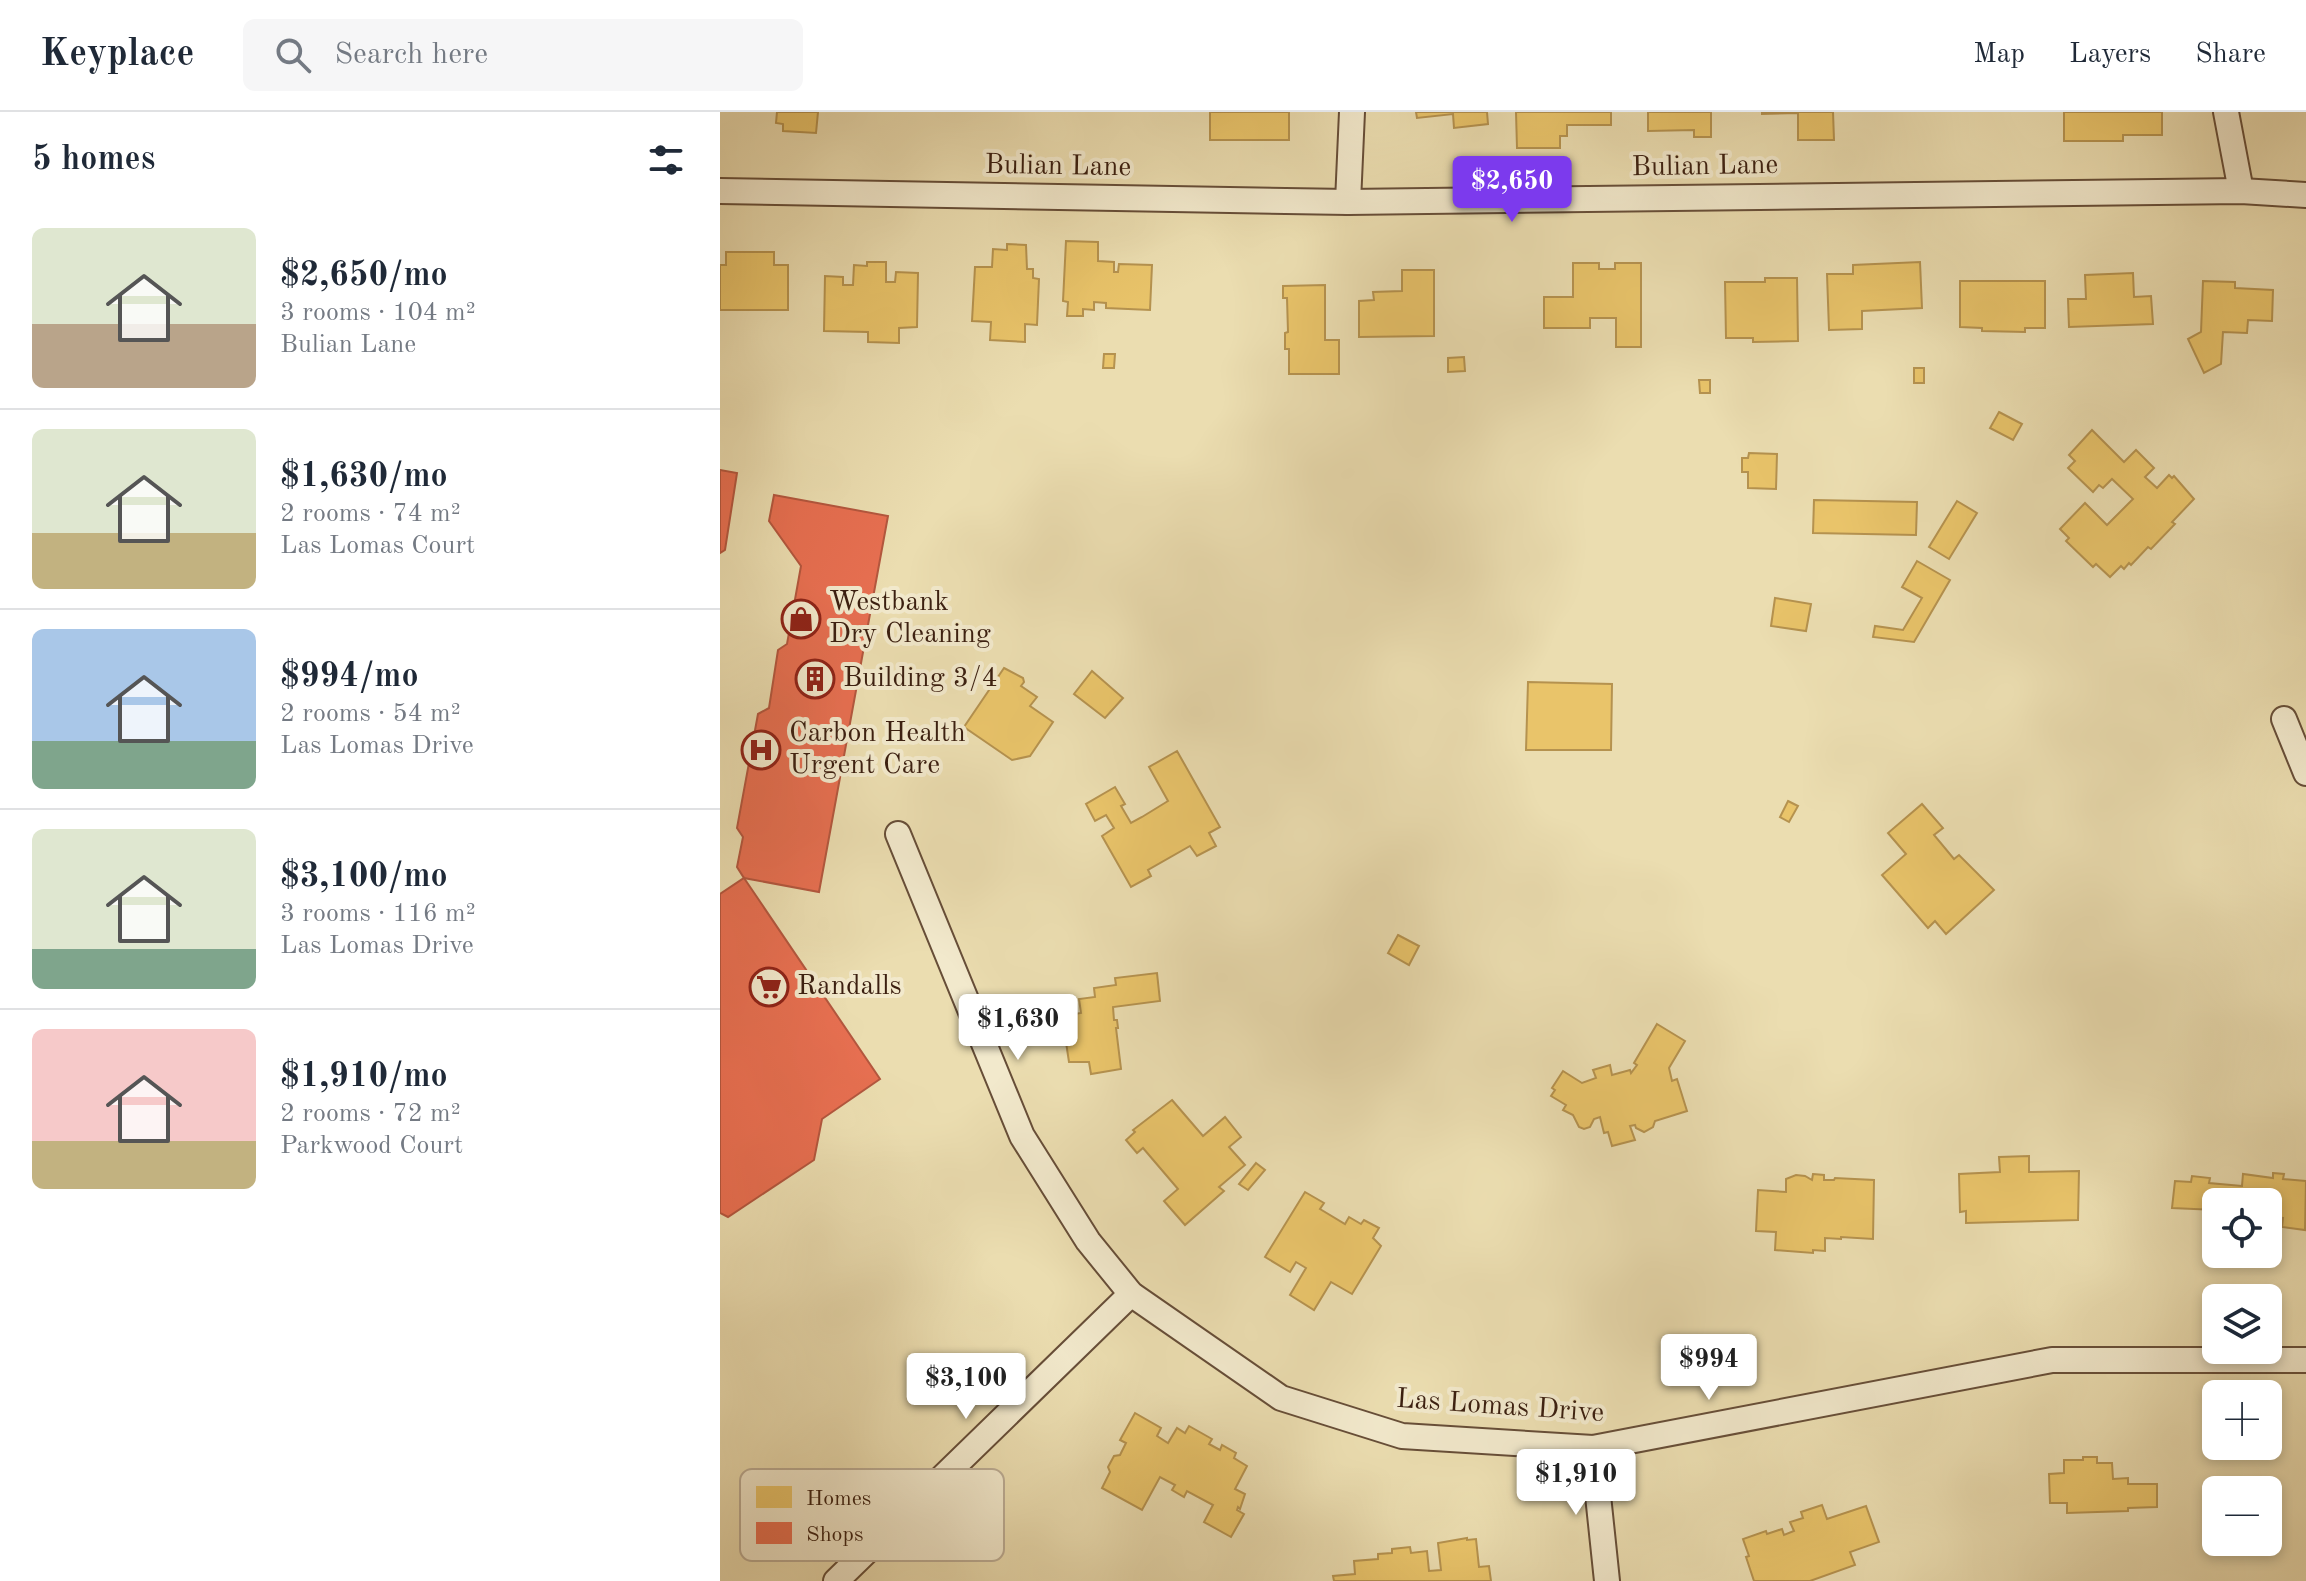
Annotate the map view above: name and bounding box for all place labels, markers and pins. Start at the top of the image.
pin: $2,650 [1447,156,1577,224]
place label: Westbank Dry Cleaning [829,589,991,649]
shop icon: Westbank Dry Cleaning [780,598,822,640]
building icon: Building 3/4 [794,658,836,700]
place label: Building 3/4 [843,665,998,693]
place label: Carbon Health Urgent Care [789,720,966,780]
hospital icon: Carbon Health Urgent Care [740,729,782,771]
supermarket icon: Randalls [748,966,790,1008]
place label: Randalls [797,973,902,1001]
pin: $1,630 [953,994,1083,1062]
pin: $994 [1662,1334,1756,1402]
pin: $3,100 [901,1353,1031,1421]
pin: $1,910 [1511,1449,1641,1517]

